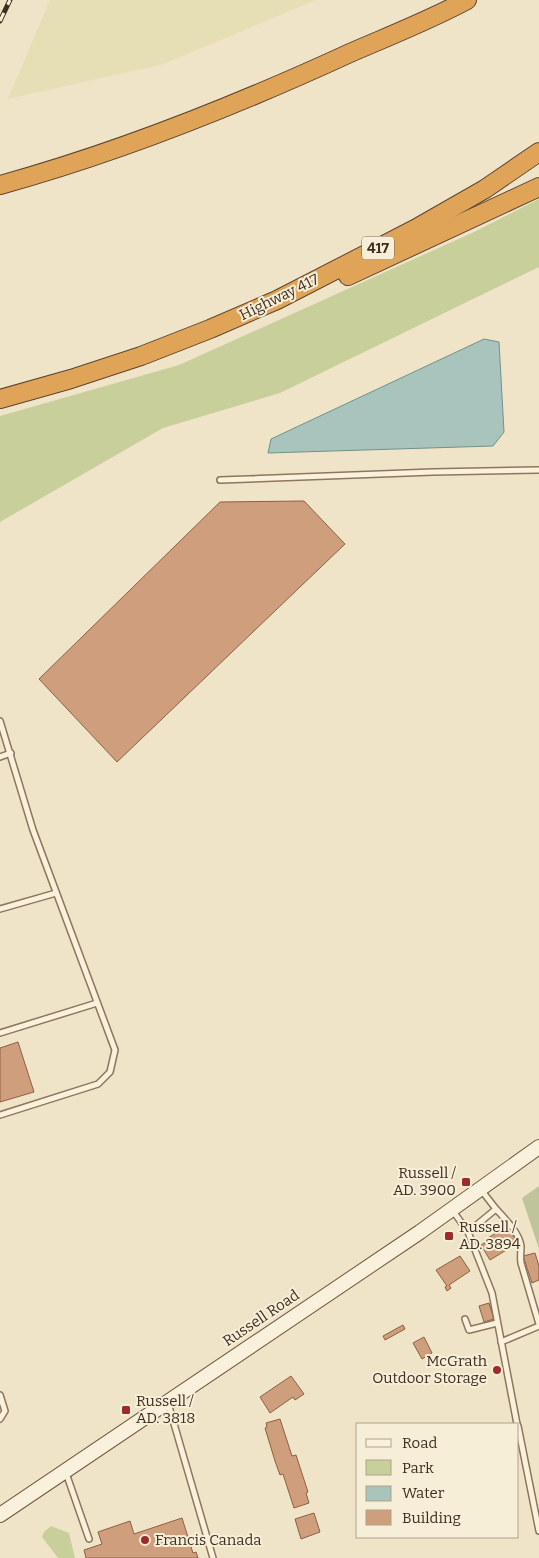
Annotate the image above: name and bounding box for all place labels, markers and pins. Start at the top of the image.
place label: Russell / AD. 3900 [393,1164,456,1199]
marker: Russell / AD. 3900 [460,1176,472,1188]
place label: Russell / AD. 3894 [459,1218,521,1253]
marker: Russell / AD. 3894 [443,1230,455,1242]
place label: McGrath Outdoor Storage [372,1352,488,1387]
marker: McGrath Outdoor Storage [491,1364,503,1376]
place label: Russell / AD. 3818 [136,1392,195,1427]
marker: Russell / AD. 3818 [120,1404,132,1416]
place label: Francis Canada [155,1531,261,1549]
marker: Francis Canada [139,1534,151,1546]

